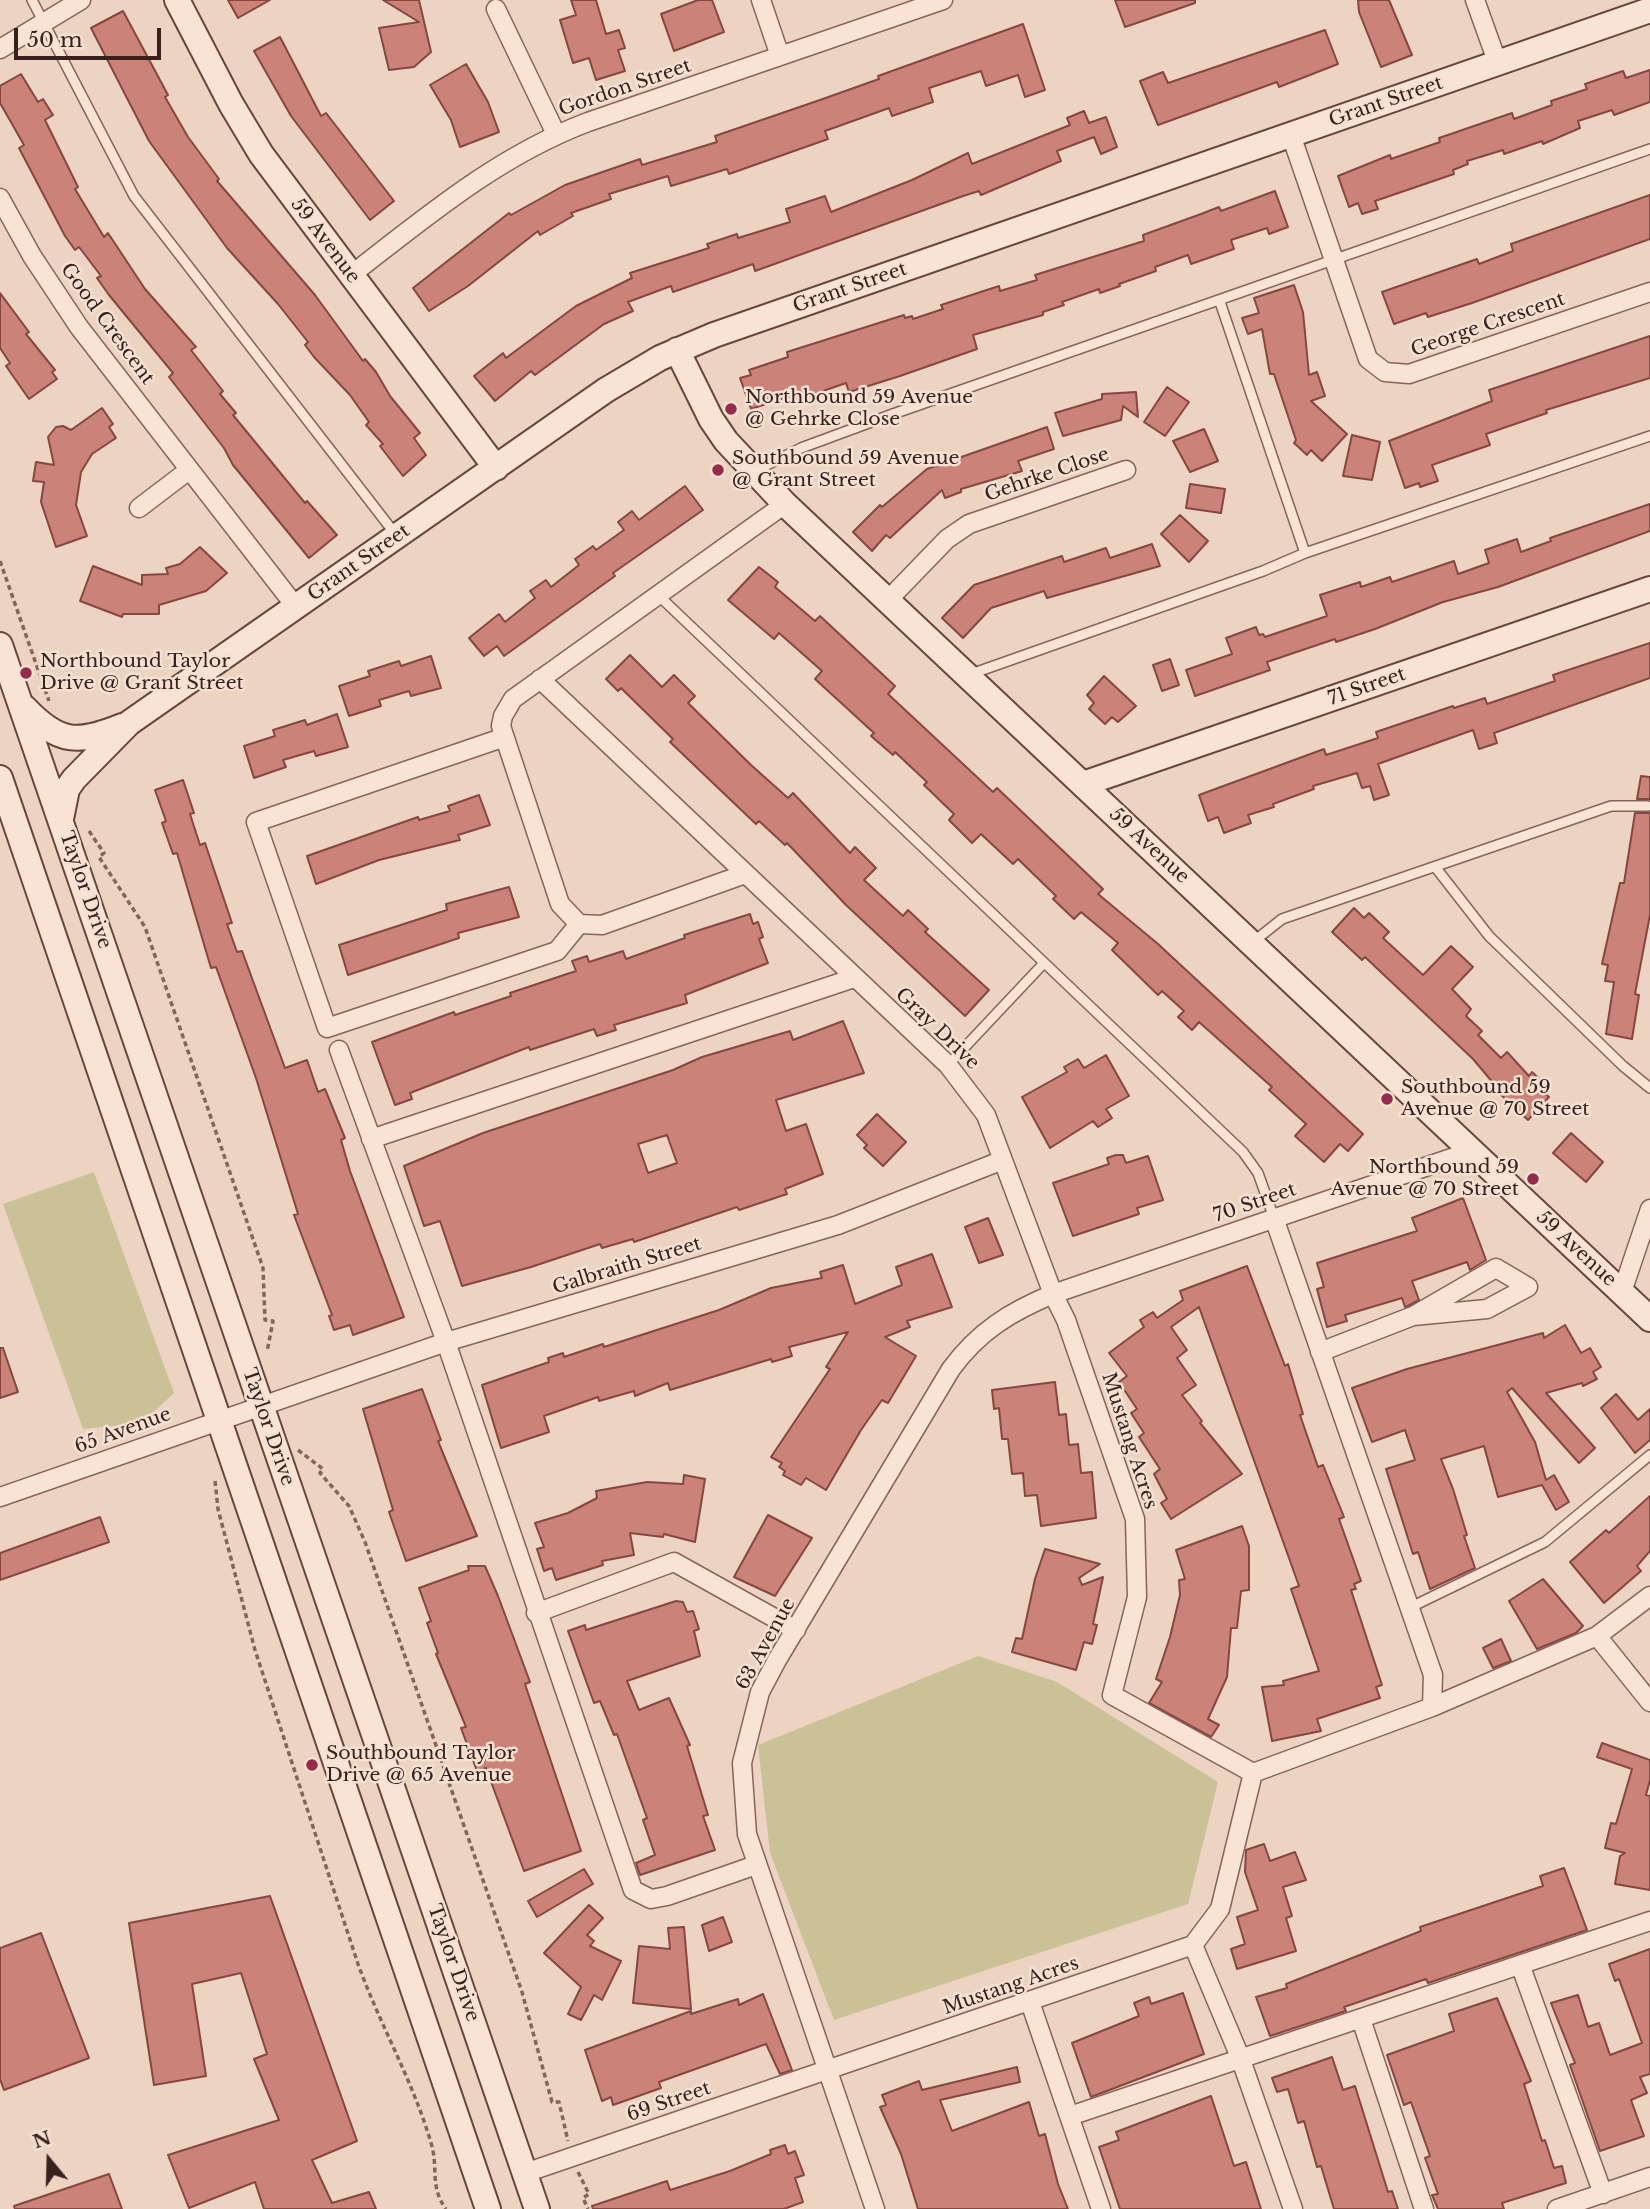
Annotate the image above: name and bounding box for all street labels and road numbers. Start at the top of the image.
street label: Gordon Street [556,55,694,121]
street label: Grant Street [1326,72,1446,132]
street label: 59 Avenue [286,194,364,288]
street label: Grant Street [790,258,910,318]
street label: Good Crescent [55,259,159,389]
street label: George Crescent [1408,288,1568,362]
street label: Gehrke Close [982,443,1112,507]
street label: Grant Street [304,520,414,606]
street label: 71 Street [1325,663,1409,711]
street label: 59 Avenue [1104,803,1194,889]
street label: Taylor Drive [54,828,116,952]
street label: Gray Drive [890,983,984,1075]
street label: 70 Street [1211,1178,1299,1228]
street label: 59 Avenue [1531,1206,1621,1292]
street label: Galbraith Street [550,1233,704,1299]
street label: Taylor Drive [237,1365,299,1489]
street label: Mustang Acres [1096,1370,1162,1512]
street label: 65 Avenue [72,1403,174,1459]
street label: 63 Avenue [731,1594,801,1694]
street label: Taylor Drive [422,1901,484,2025]
street label: Mustang Acres [940,1952,1082,2020]
street label: 69 Street [624,2077,714,2127]

